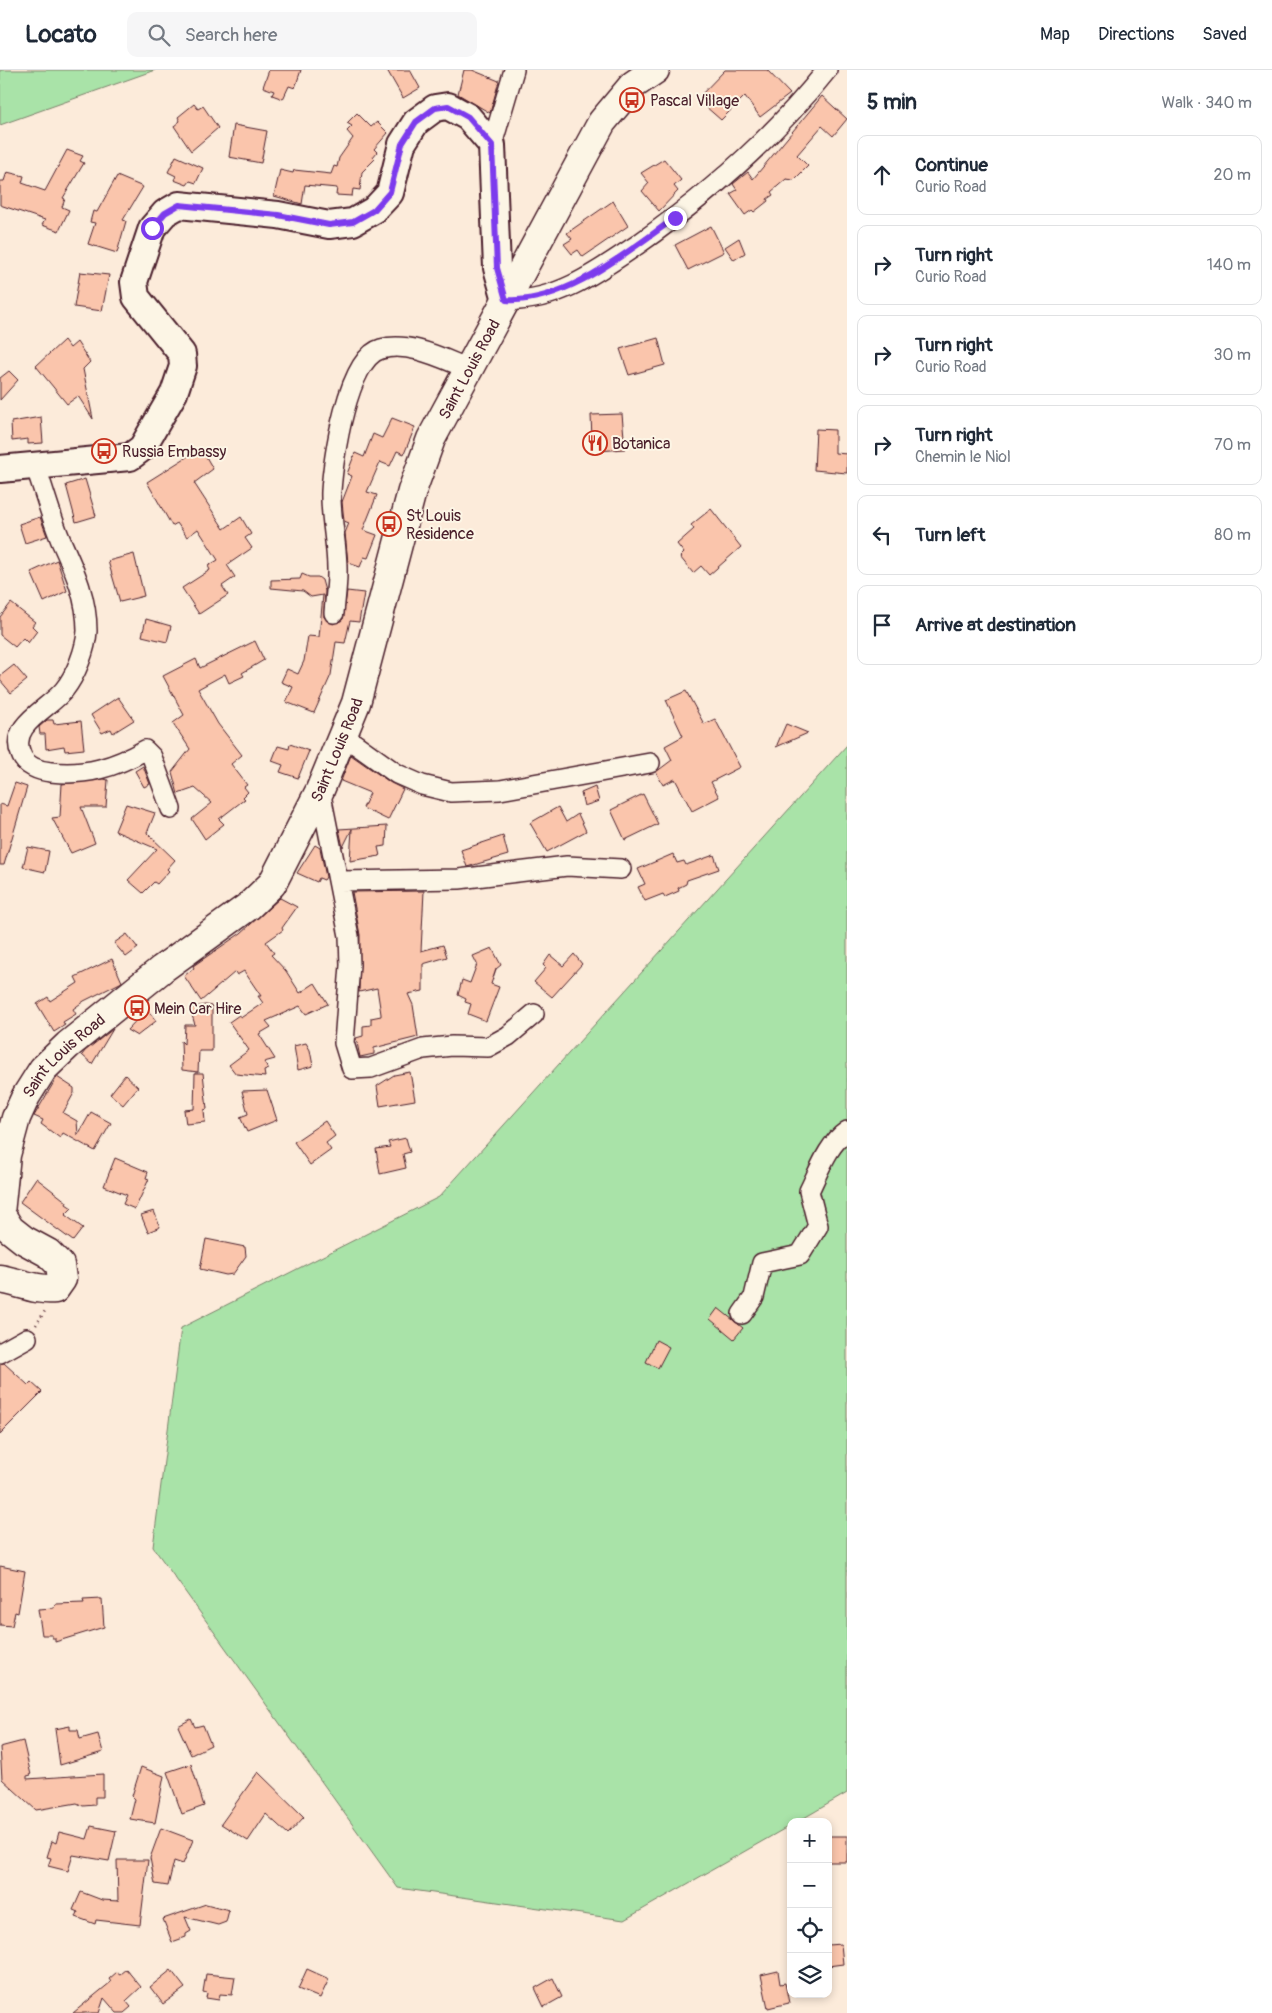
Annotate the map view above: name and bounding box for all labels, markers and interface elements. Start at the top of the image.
search box [127,12,477,57]
text: Locato [25,20,97,49]
icon: search [145,21,173,49]
text: Search here [185,23,277,47]
text: Map [1040,23,1070,46]
text: Directions [1098,23,1174,46]
text: Saved [1202,23,1247,46]
bus stop icon: Pascal Village [619,87,645,113]
text: 5 min [867,89,917,116]
place label: Pascal Village [650,91,739,111]
text: Walk · 340 m [1161,93,1252,113]
text: Continue [915,153,988,177]
icon: ahead [868,161,896,189]
text: 20 m [1213,165,1251,185]
text: Curio Road [915,177,987,197]
route end [664,207,687,230]
route start [141,217,164,240]
text: Turn right [915,243,993,267]
icon: right [868,251,896,279]
text: 140 m [1207,255,1251,275]
text: Curio Road [915,267,987,287]
street label: Saint Louis Road [435,316,505,423]
text: Turn right [915,333,993,357]
icon: right [868,341,896,369]
text: 30 m [1213,345,1251,365]
text: Curio Road [915,357,987,377]
text: Turn right [915,423,993,447]
restaurant icon: Botanica [582,430,608,456]
icon: right [868,431,896,459]
place label: Botanica [612,434,671,454]
text: 70 m [1214,435,1251,455]
bus stop icon: Russia Embassy [91,438,117,464]
place label: Russia Embassy [122,442,227,462]
text: Chemin le Niol [915,447,1011,467]
place label: St Louis Residence [406,506,474,544]
bus stop icon: St Louis Residence [376,511,402,537]
icon: left [868,521,896,549]
text: Turn left [915,523,985,547]
text: 80 m [1214,525,1251,545]
icon: arrive [868,611,896,639]
text: Arrive at destination [915,613,1076,637]
street label: Saint Louis Road [307,696,368,806]
bus stop icon: Mein Car Hire [124,995,150,1021]
place label: Mein Car Hire [154,999,241,1019]
street label: Saint Louis Road [19,1010,110,1102]
map controls [787,1818,832,1998]
button: + [787,1818,832,1863]
button: − [787,1863,832,1908]
button: locate [787,1908,832,1953]
button: layers [787,1953,832,1998]

